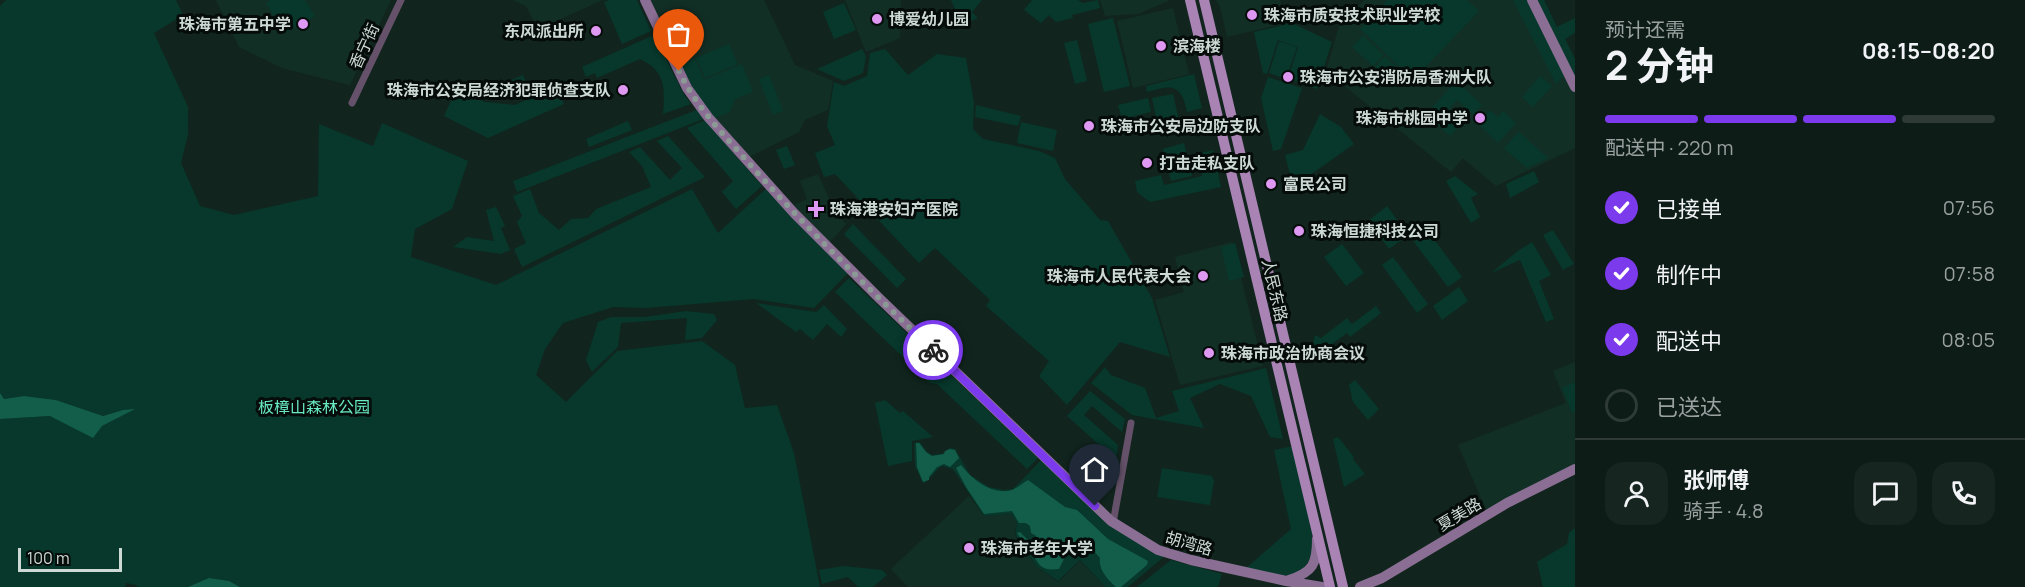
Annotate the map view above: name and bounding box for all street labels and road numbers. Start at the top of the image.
street label: 香宁街 [344,20,384,72]
street label: 人民东路 [1257,256,1293,324]
street label: 夏美路 [1433,492,1485,536]
street label: 胡湾路 [1163,526,1215,560]

